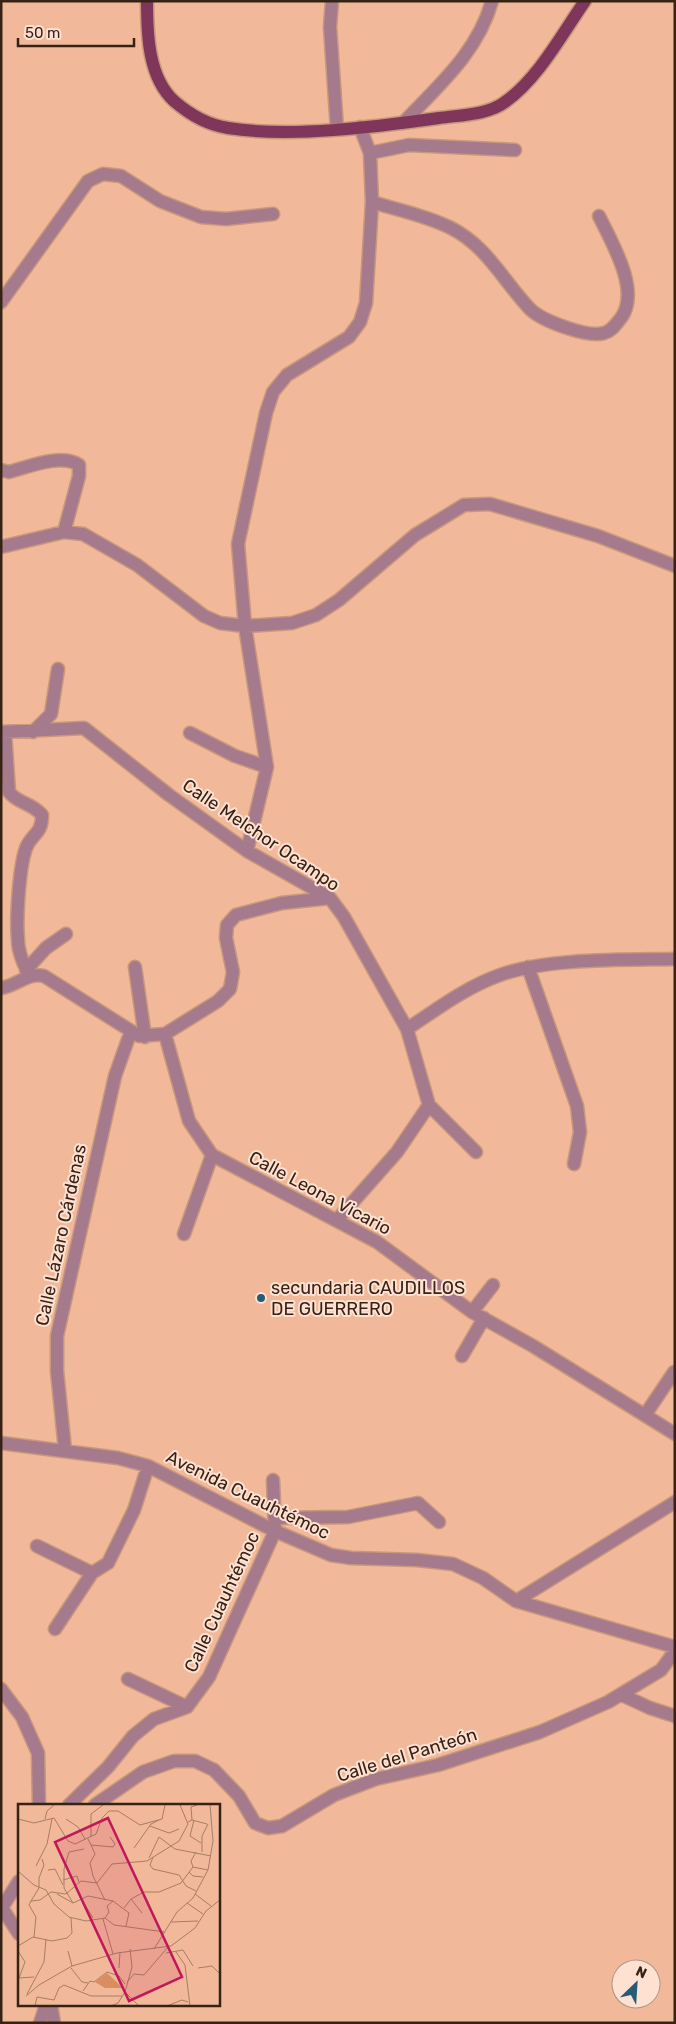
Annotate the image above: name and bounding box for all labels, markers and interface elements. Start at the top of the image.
scale bar [18,15,134,47]
text: 50 m [25,24,60,42]
street label: Calle Melchor Ocampo [178,774,344,896]
street label: Calle Lázaro Cárdenas [31,1142,91,1328]
street label: Calle Leona Vicario [245,1146,395,1240]
place label: secundaria CAUDILLOS DE GUERRERO [271,1277,465,1320]
marker: secundaria CAUDILLOS DE GUERRERO [255,1292,267,1304]
street label: Avenida Cuauhtémoc [163,1446,333,1544]
street label: Calle Cuauhtémoc [180,1528,264,1676]
street label: Calle del Panteón [334,1723,480,1787]
inset map [18,1804,220,2006]
north arrow [611,1959,661,2009]
text: N [633,1963,649,1983]

